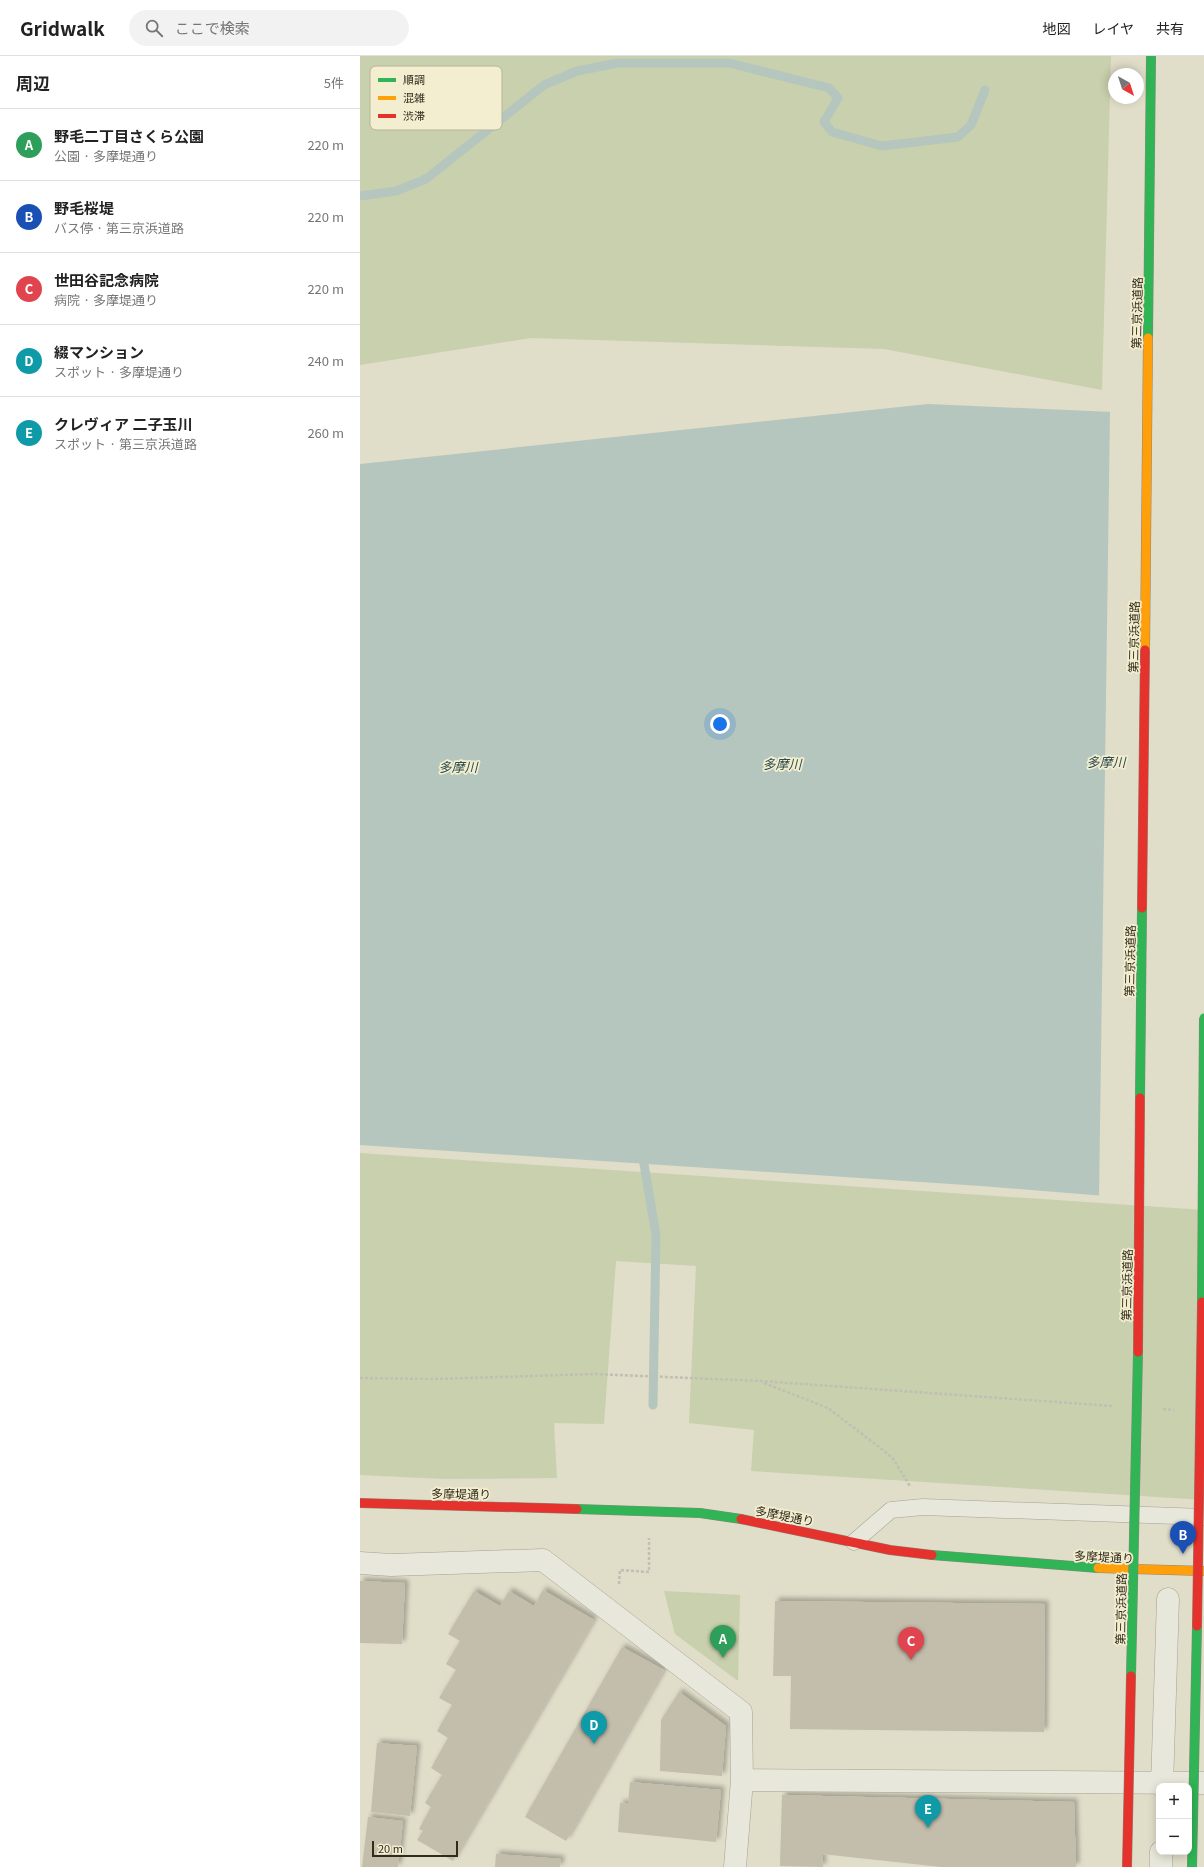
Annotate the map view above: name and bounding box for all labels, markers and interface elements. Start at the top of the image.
search box [129,10,409,46]
text: Gridwalk [20,14,105,41]
icon: search [143,17,165,39]
text: ここで検索 [175,17,250,38]
text: 地図 [1042,18,1070,38]
text: レイヤ [1092,18,1134,38]
text: 共有 [1156,18,1184,38]
legend [370,66,502,130]
north arrow [1108,68,1144,104]
text: 周辺 [16,70,50,95]
text: 順調 [403,71,425,87]
text: 5件 [324,73,344,92]
text: 混雑 [403,89,425,105]
text: 渋滞 [403,107,425,123]
text: 野毛二丁目さくら公園 [54,125,204,146]
text: A [25,135,33,154]
text: 220 m [307,135,344,154]
text: 公園 · 多摩堤通り [54,146,158,165]
text: 野毛桜堤 [54,197,114,218]
text: B [25,207,33,226]
text: 220 m [307,207,344,226]
text: バス停 · 第三京浜道路 [54,218,184,237]
text: 世田谷記念病院 [54,269,159,290]
street label: 第三京浜道路 [1127,277,1145,349]
text: C [25,279,33,298]
text: 220 m [307,279,344,298]
text: 病院 · 多摩堤通り [54,290,158,309]
text: 綴マンション [54,341,144,362]
text: D [24,351,34,370]
text: 240 m [307,351,344,370]
text: スポット · 多摩堤通り [54,362,184,381]
text: クレヴィア 二子玉川 [54,413,192,434]
text: E [25,423,33,442]
text: 260 m [307,423,344,442]
text: スポット · 第三京浜道路 [54,434,197,453]
street label: 第三京浜道路 [1124,601,1142,673]
your location [710,714,730,734]
water label: 多摩川 [1086,752,1127,771]
water label: 多摩川 [762,754,803,773]
water label: 多摩川 [438,757,479,776]
street label: 第三京浜道路 [1120,925,1138,997]
street label: 第三京浜道路 [1117,1249,1135,1321]
street label: 多摩堤通り [431,1484,491,1502]
street label: 多摩堤通り [754,1501,816,1529]
pin: B [1170,1521,1196,1554]
street label: 多摩堤通り [1074,1546,1134,1566]
street label: 第三京浜道路 [1111,1573,1129,1645]
pin: A [710,1625,736,1658]
pin: C [898,1627,924,1660]
pin: D [581,1711,607,1744]
map controls [1156,1783,1192,1855]
button: + [1156,1783,1192,1819]
pin: E [915,1795,941,1828]
button: − [1156,1819,1192,1855]
scale bar [372,1839,458,1858]
text: 20 m [378,1840,403,1856]

